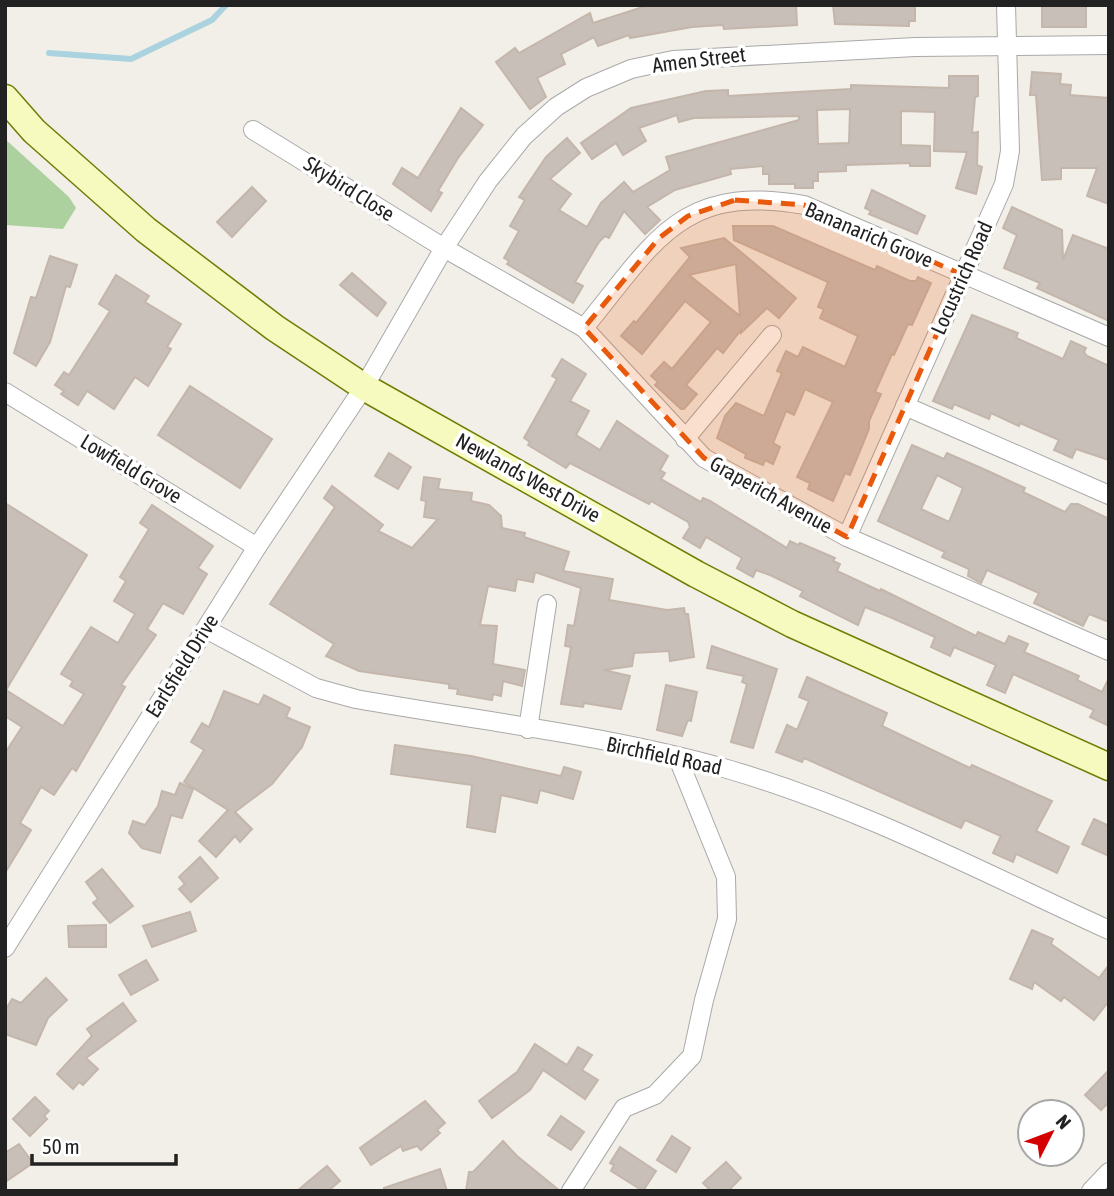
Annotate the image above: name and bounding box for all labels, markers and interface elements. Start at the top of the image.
street label: Amen Street [651,41,747,77]
street label: Skybird Close [300,151,399,225]
street label: Bananarich Grove [802,196,937,272]
street label: Locustrich Road [925,217,997,338]
street label: Newlands West Drive [452,428,605,527]
street label: Lowfield Grove [77,429,186,508]
street label: Graperich Avenue [706,451,837,538]
street label: Earlsfield Drive [140,610,222,721]
street label: Birchfield Road [604,731,724,779]
north arrow [1016,1098,1086,1168]
text: N [1052,1110,1076,1133]
scale bar [32,1122,175,1166]
text: 50 m [42,1134,80,1158]

